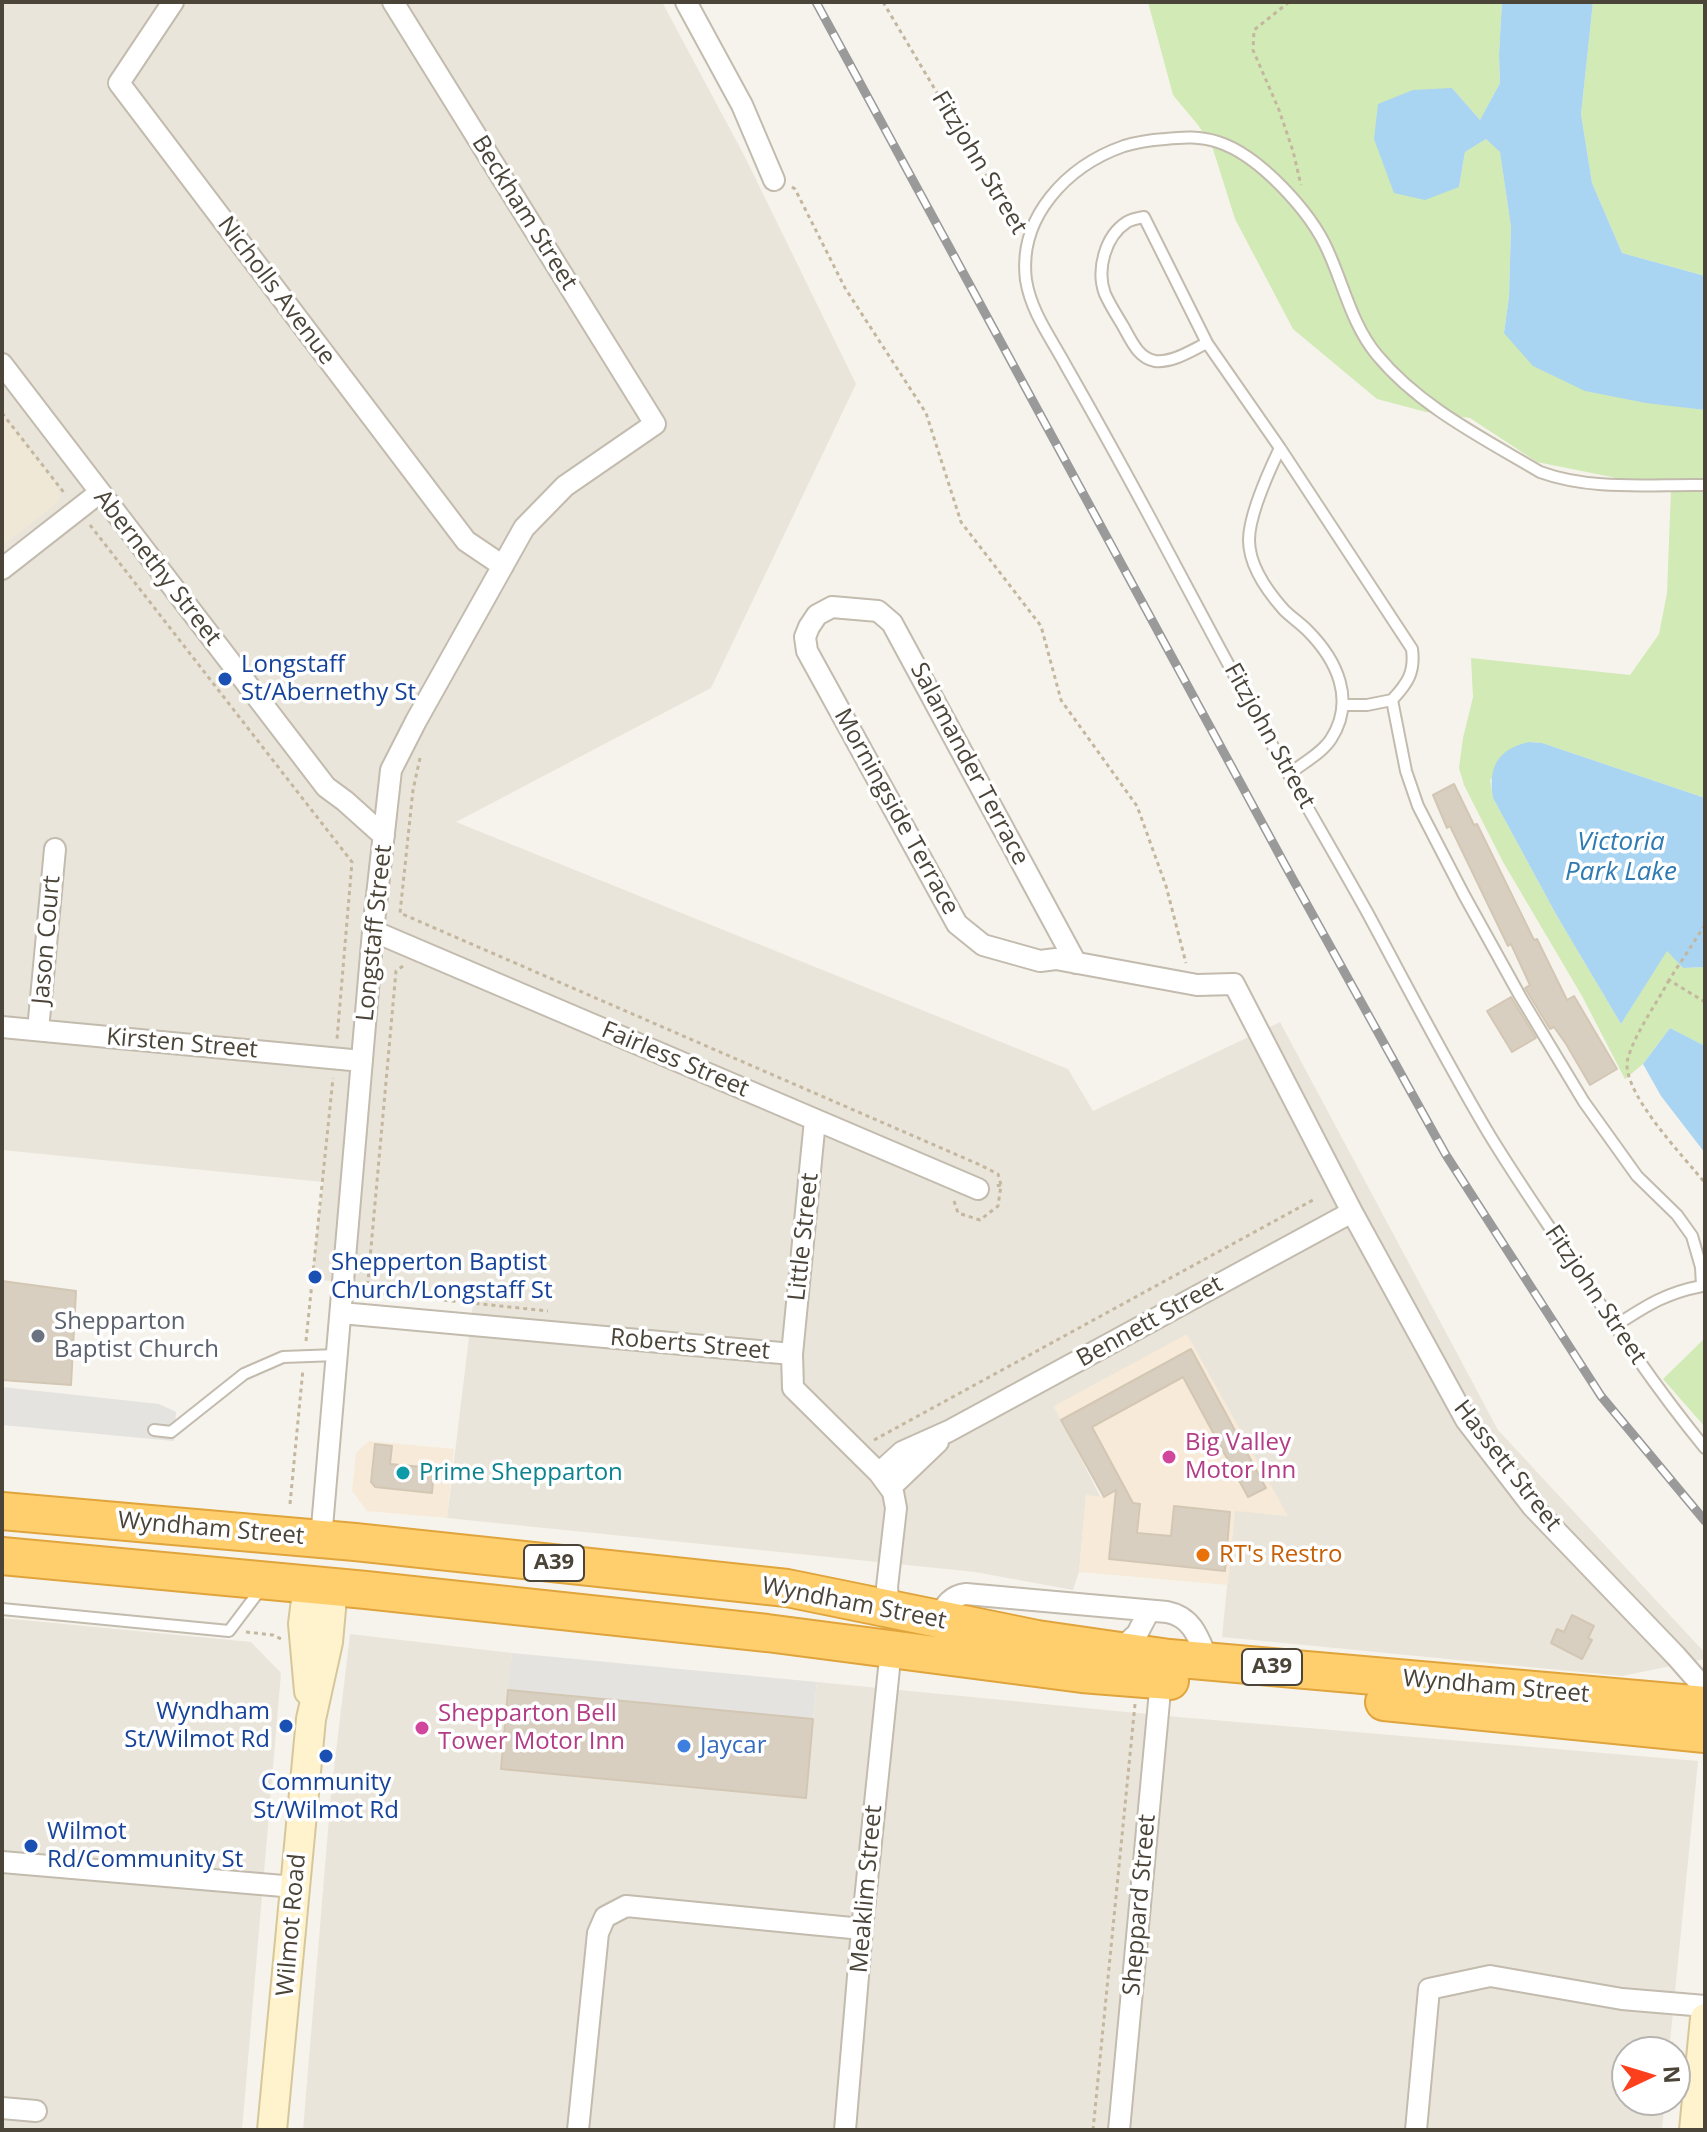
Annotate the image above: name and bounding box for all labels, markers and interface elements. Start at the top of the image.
street label: Fitzjohn Street [925,86,1033,240]
street label: Beckham Street [465,130,583,296]
street label: Nicholls Avenue [211,211,341,371]
street label: Abernethy Street [87,484,227,652]
place label: Longstaff St/Abernethy St [241,651,416,707]
street label: Salamander Terrace [903,658,1035,870]
street label: Fitzjohn Street [1217,658,1321,814]
marker: Longstaff St/Abernethy St [216,670,234,688]
street label: Morningside Terrace [827,704,965,920]
water label: Victoria Park Lake [1565,827,1677,888]
street label: Longstaff Street [351,843,399,1023]
street label: Jason Court [27,874,67,1006]
street label: Fairless Street [597,1016,753,1104]
street label: Kirsten Street [105,1023,259,1065]
street label: Little Street [783,1172,825,1302]
street label: Fitzjohn Street [1538,1220,1652,1370]
place label: Shepperton Baptist Church/Longstaff St [331,1249,553,1305]
marker: Shepperton Baptist Church/Longstaff St [306,1268,324,1286]
street label: Bennett Street [1072,1270,1228,1374]
place label: Shepparton Baptist Church [54,1308,219,1364]
street label: Roberts Street [609,1324,771,1366]
marker: Shepparton Baptist Church [29,1327,47,1345]
street label: Hassett Street [1447,1395,1567,1537]
place label: Big Valley Motor Inn [1185,1429,1296,1485]
marker: Big Valley Motor Inn [1160,1448,1178,1466]
place label: Prime Shepparton [419,1459,623,1487]
marker: Prime Shepparton [394,1464,412,1482]
street label: Wyndham Street [117,1507,305,1551]
place label: RT's Restro [1219,1541,1342,1569]
road number: A39 [524,1545,584,1581]
marker: RT's Restro [1194,1546,1212,1564]
street label: Wyndham Street [759,1572,949,1636]
road number: A39 [1242,1649,1302,1685]
street label: Wyndham Street [1402,1665,1590,1709]
place label: Wyndham St/Wilmot Rd [124,1698,270,1754]
place label: Shepparton Bell Tower Motor Inn [438,1700,625,1756]
marker: Wyndham St/Wilmot Rd [277,1717,295,1735]
marker: Shepparton Bell Tower Motor Inn [413,1719,431,1737]
place label: Jaycar [700,1732,766,1760]
marker: Jaycar [675,1737,693,1755]
marker: Community St/Wilmot Rd [317,1747,335,1765]
place label: Community St/Wilmot Rd [253,1769,399,1825]
street label: Meaklim Street [845,1804,889,1974]
street label: Sheppard Street [1118,1813,1162,1997]
place label: Wilmot Rd/Community St [47,1818,243,1874]
marker: Wilmot Rd/Community St [22,1837,40,1855]
street label: Wilmot Road [271,1853,313,1997]
north arrow [1611,2036,1691,2116]
text: N [1657,2064,1689,2084]

